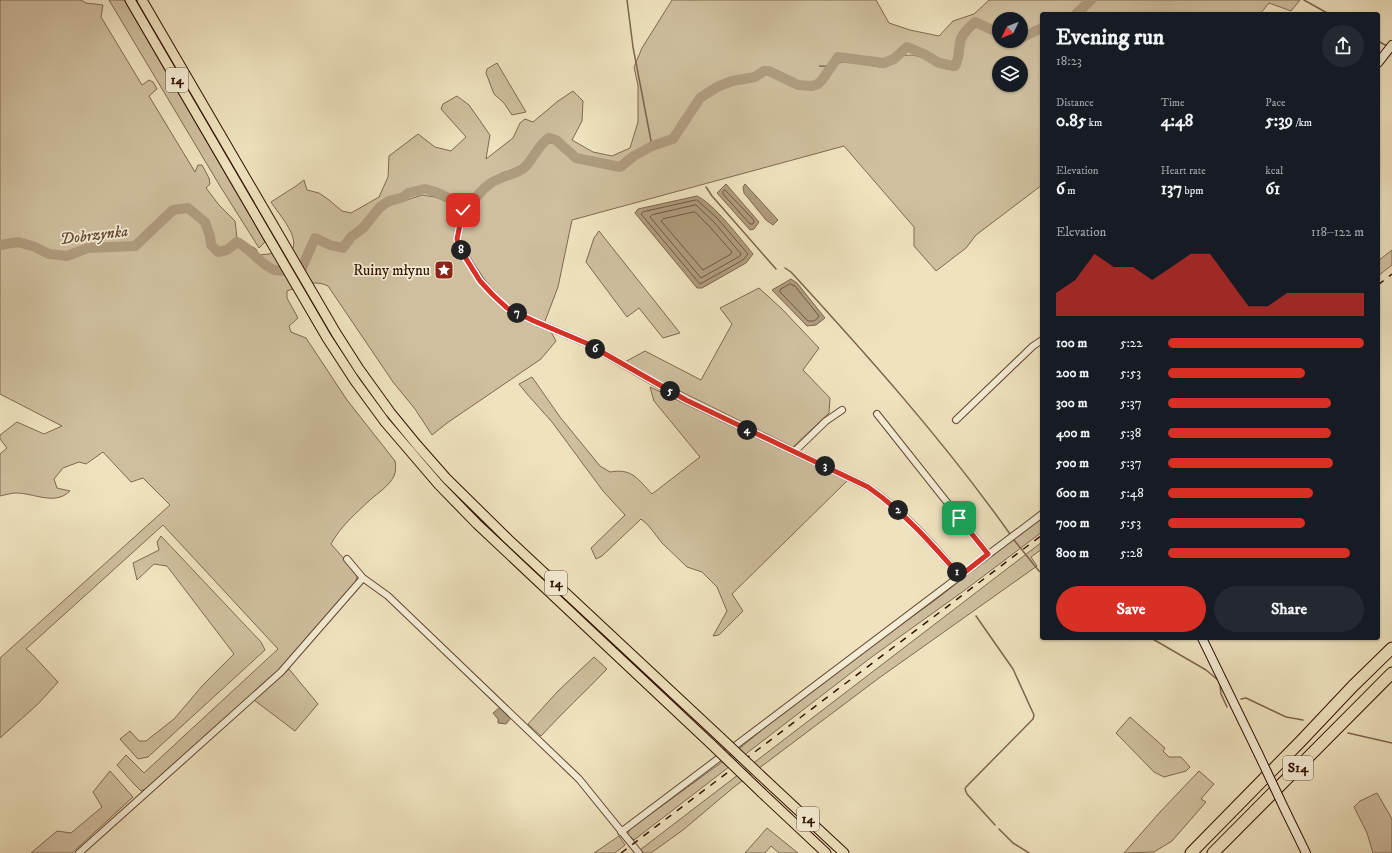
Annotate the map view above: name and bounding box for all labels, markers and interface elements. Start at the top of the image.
north arrow [992,12,1028,48]
map controls [992,12,1028,92]
text: Evening run [1056,24,1164,51]
button: share [1322,25,1364,67]
text: 18:23 [1056,53,1082,69]
button: layers [992,56,1028,92]
road number: 14 [166,68,188,92]
text: Distance [1056,96,1094,110]
text: Time [1161,96,1185,110]
text: Pace [1265,96,1286,110]
text: 0.85 [1056,110,1086,132]
text: 4:48 [1161,110,1193,132]
text: 5:39 [1265,110,1293,132]
text: km [1086,116,1102,130]
text: /km [1293,116,1312,130]
text: Elevation [1056,164,1099,178]
text: Heart rate [1161,164,1206,178]
text: kcal [1265,164,1283,178]
text: 6 [1056,178,1065,200]
text: 137 [1161,178,1182,200]
text: 61 [1265,178,1280,200]
text: m [1065,184,1075,198]
text: bpm [1182,184,1204,198]
pin [446,193,480,227]
icon: check [452,199,474,221]
water label: Dobrzynka [59,221,129,249]
text: Elevation [1056,224,1106,240]
text: 118–122 m [1311,224,1364,240]
pin: 8 [451,240,471,260]
text: 8 [458,243,464,257]
place icon: Ruiny młynu [433,259,455,281]
place label: Ruiny młynu [353,261,430,280]
pin: 7 [507,303,527,323]
text: 7 [514,306,520,320]
text: 100 m [1056,335,1087,351]
text: 5:22 [1120,335,1143,351]
pin: 6 [585,339,605,359]
text: 6 [592,342,598,356]
text: 200 m [1056,365,1089,381]
text: 5:53 [1120,365,1141,381]
pin: 5 [660,381,680,401]
text: 5 [667,384,673,398]
text: 300 m [1056,395,1087,411]
text: 5:37 [1120,395,1142,411]
pin: 4 [737,420,757,440]
text: 4 [744,423,750,437]
text: 400 m [1056,425,1090,441]
text: 5:38 [1120,425,1141,441]
text: 500 m [1056,455,1089,471]
text: 5:37 [1120,455,1142,471]
pin: 3 [815,456,835,476]
text: 3 [823,459,827,473]
text: 600 m [1056,485,1089,501]
text: 5:48 [1120,485,1144,501]
pin: 2 [888,500,908,520]
pin [942,501,976,535]
text: 2 [895,503,901,517]
icon: arrive [948,507,970,529]
text: 700 m [1056,515,1089,531]
text: 5:53 [1120,515,1141,531]
text: 800 m [1056,545,1089,561]
text: 5:28 [1120,545,1143,561]
pin: 1 [947,562,967,582]
text: 1 [955,565,959,579]
road number: 14 [545,571,567,595]
button: Save [1056,586,1206,632]
button: Share [1214,586,1364,632]
road number: S14 [1283,756,1313,780]
road number: 14 [797,807,819,831]

